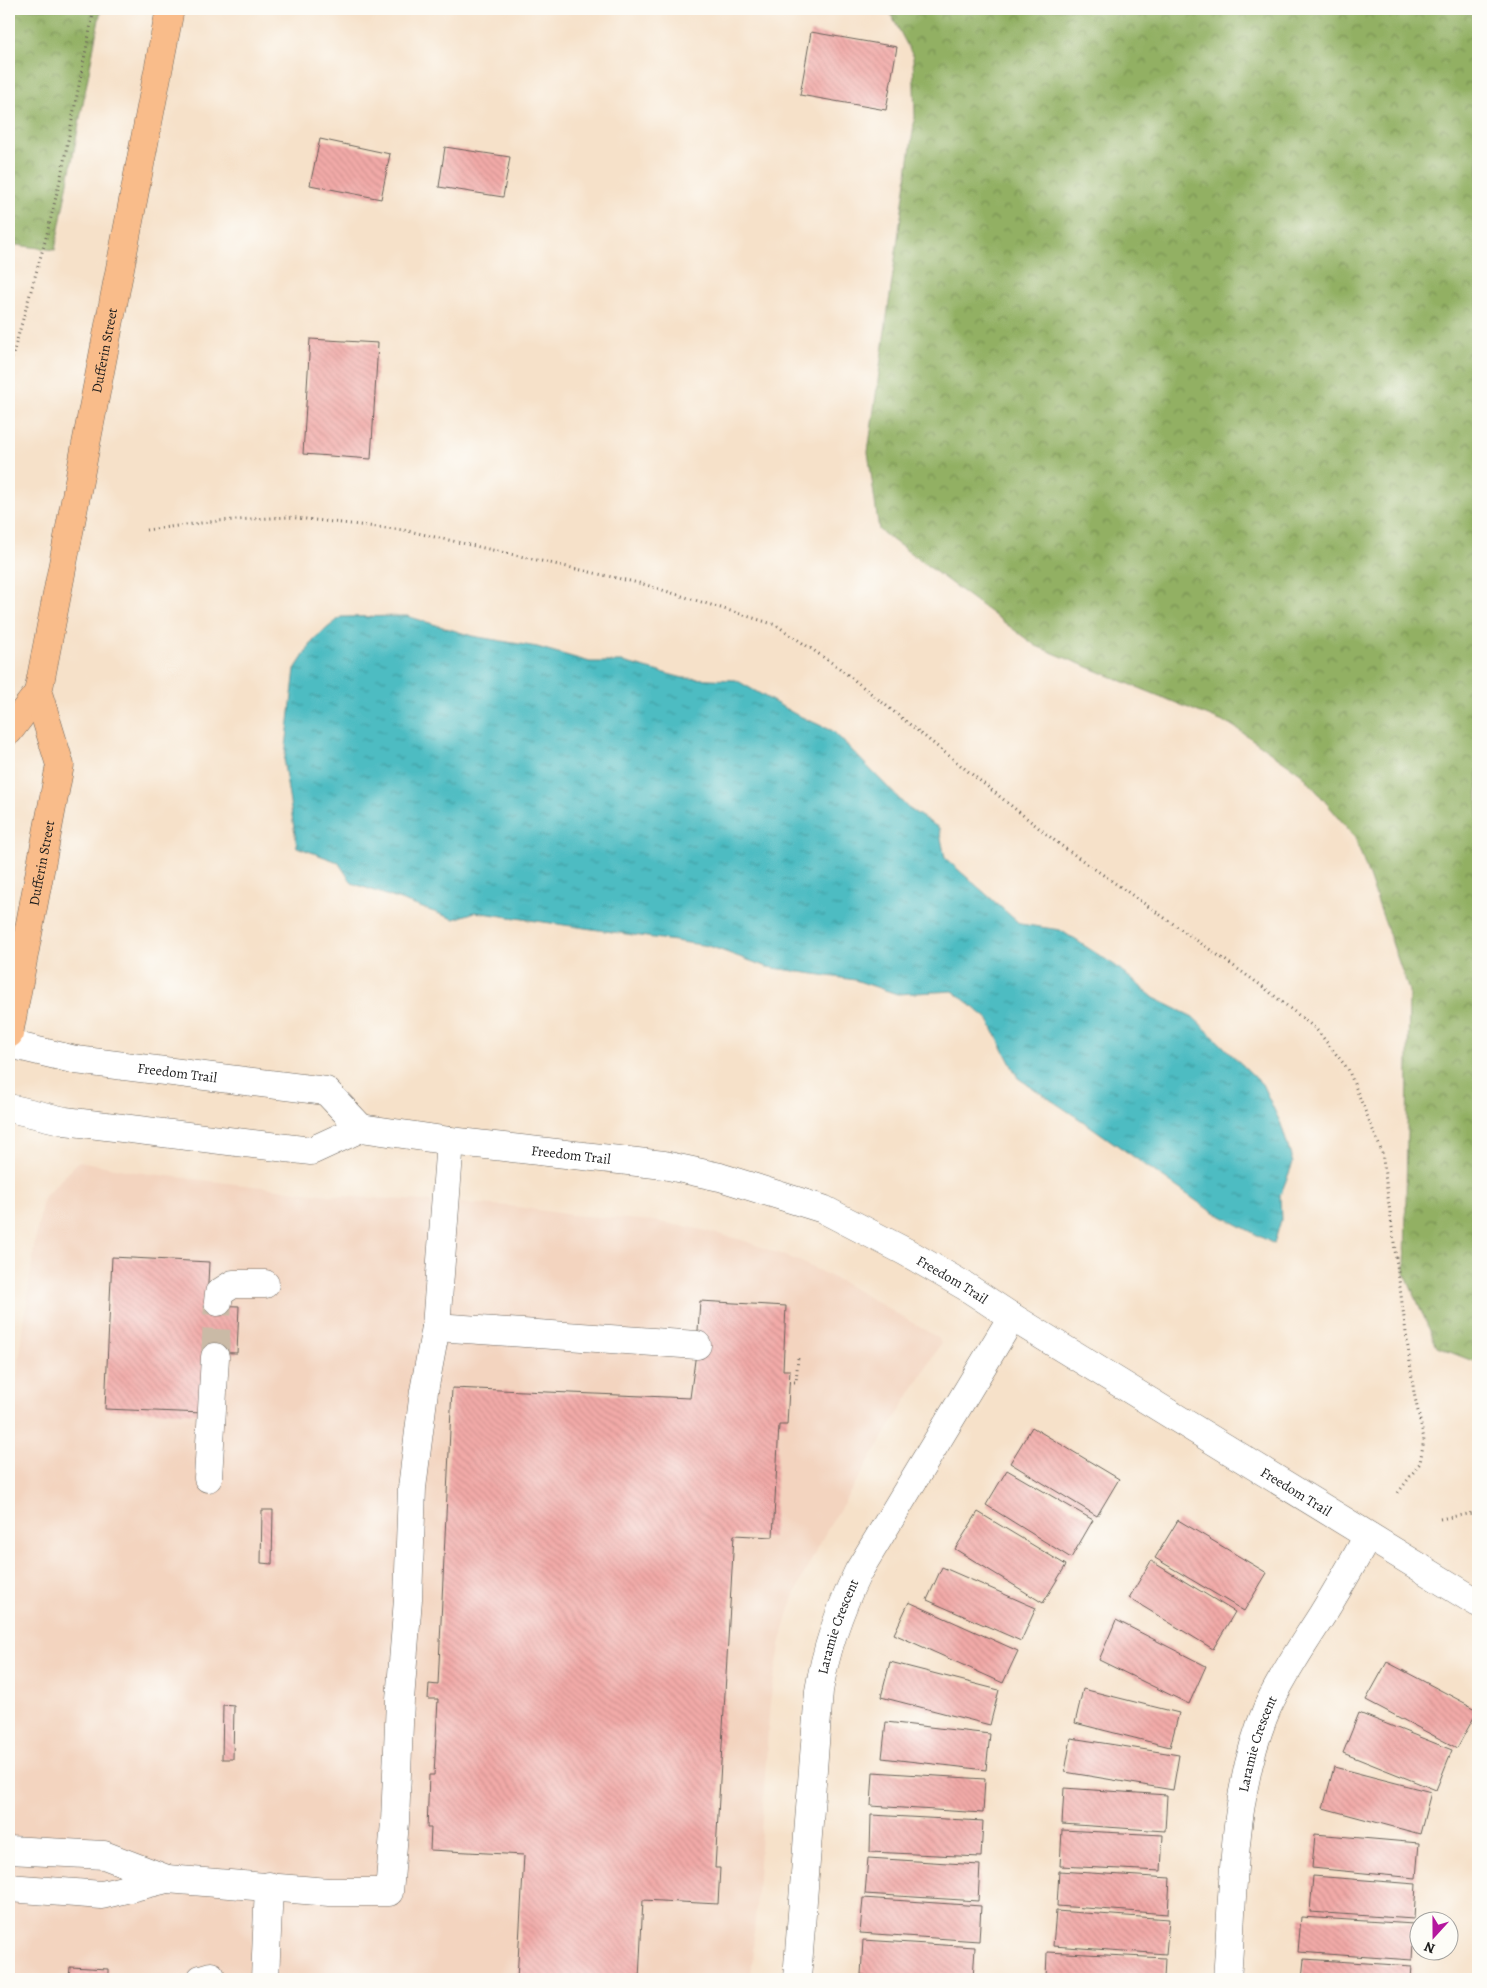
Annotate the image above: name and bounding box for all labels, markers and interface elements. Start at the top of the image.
street label: Dufferin Street [87,306,122,395]
street label: Dufferin Street [25,818,59,907]
street label: Freedom Trail [136,1059,219,1087]
street label: Freedom Trail [530,1141,612,1169]
street label: Freedom Trail [913,1251,992,1309]
street label: Freedom Trail [1257,1463,1335,1521]
street label: Laramie Crescent [813,1576,863,1676]
street label: Laramie Crescent [1234,1692,1282,1794]
north arrow [1410,1910,1460,1960]
text: N [1421,1937,1438,1958]

